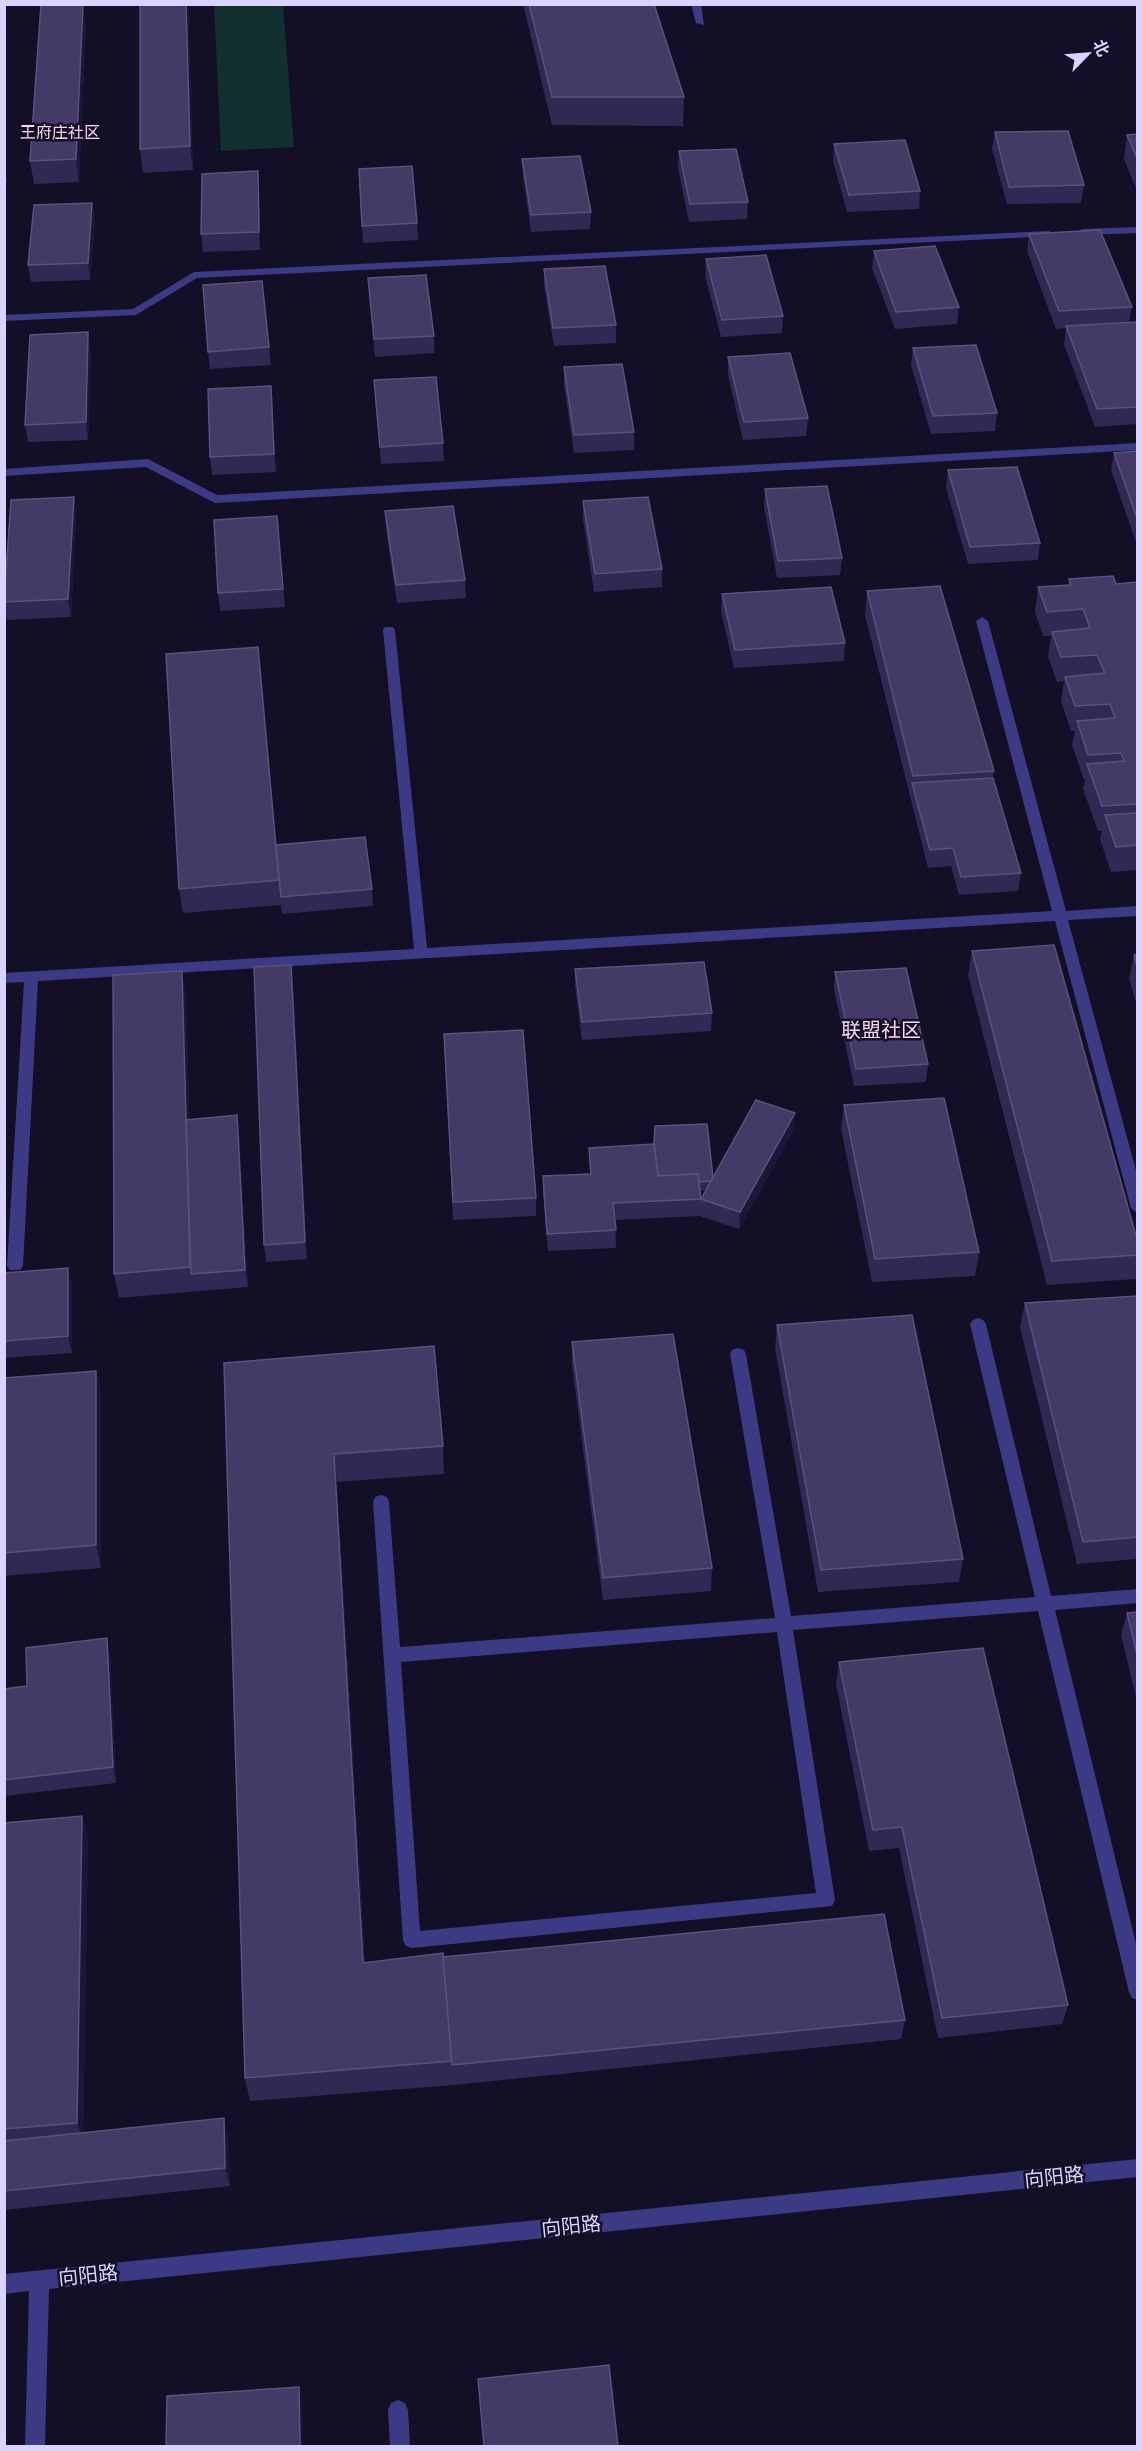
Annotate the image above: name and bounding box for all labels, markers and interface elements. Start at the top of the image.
north arrow [1058,24,1118,84]
text: 北 [1088,37,1113,60]
district label: 王府庄社区 [20,123,100,143]
district label: 联盟社区 [841,1018,921,1043]
street label: 向阳路 [1023,2162,1085,2193]
street label: 向阳路 [540,2211,602,2242]
street label: 向阳路 [57,2260,119,2291]

